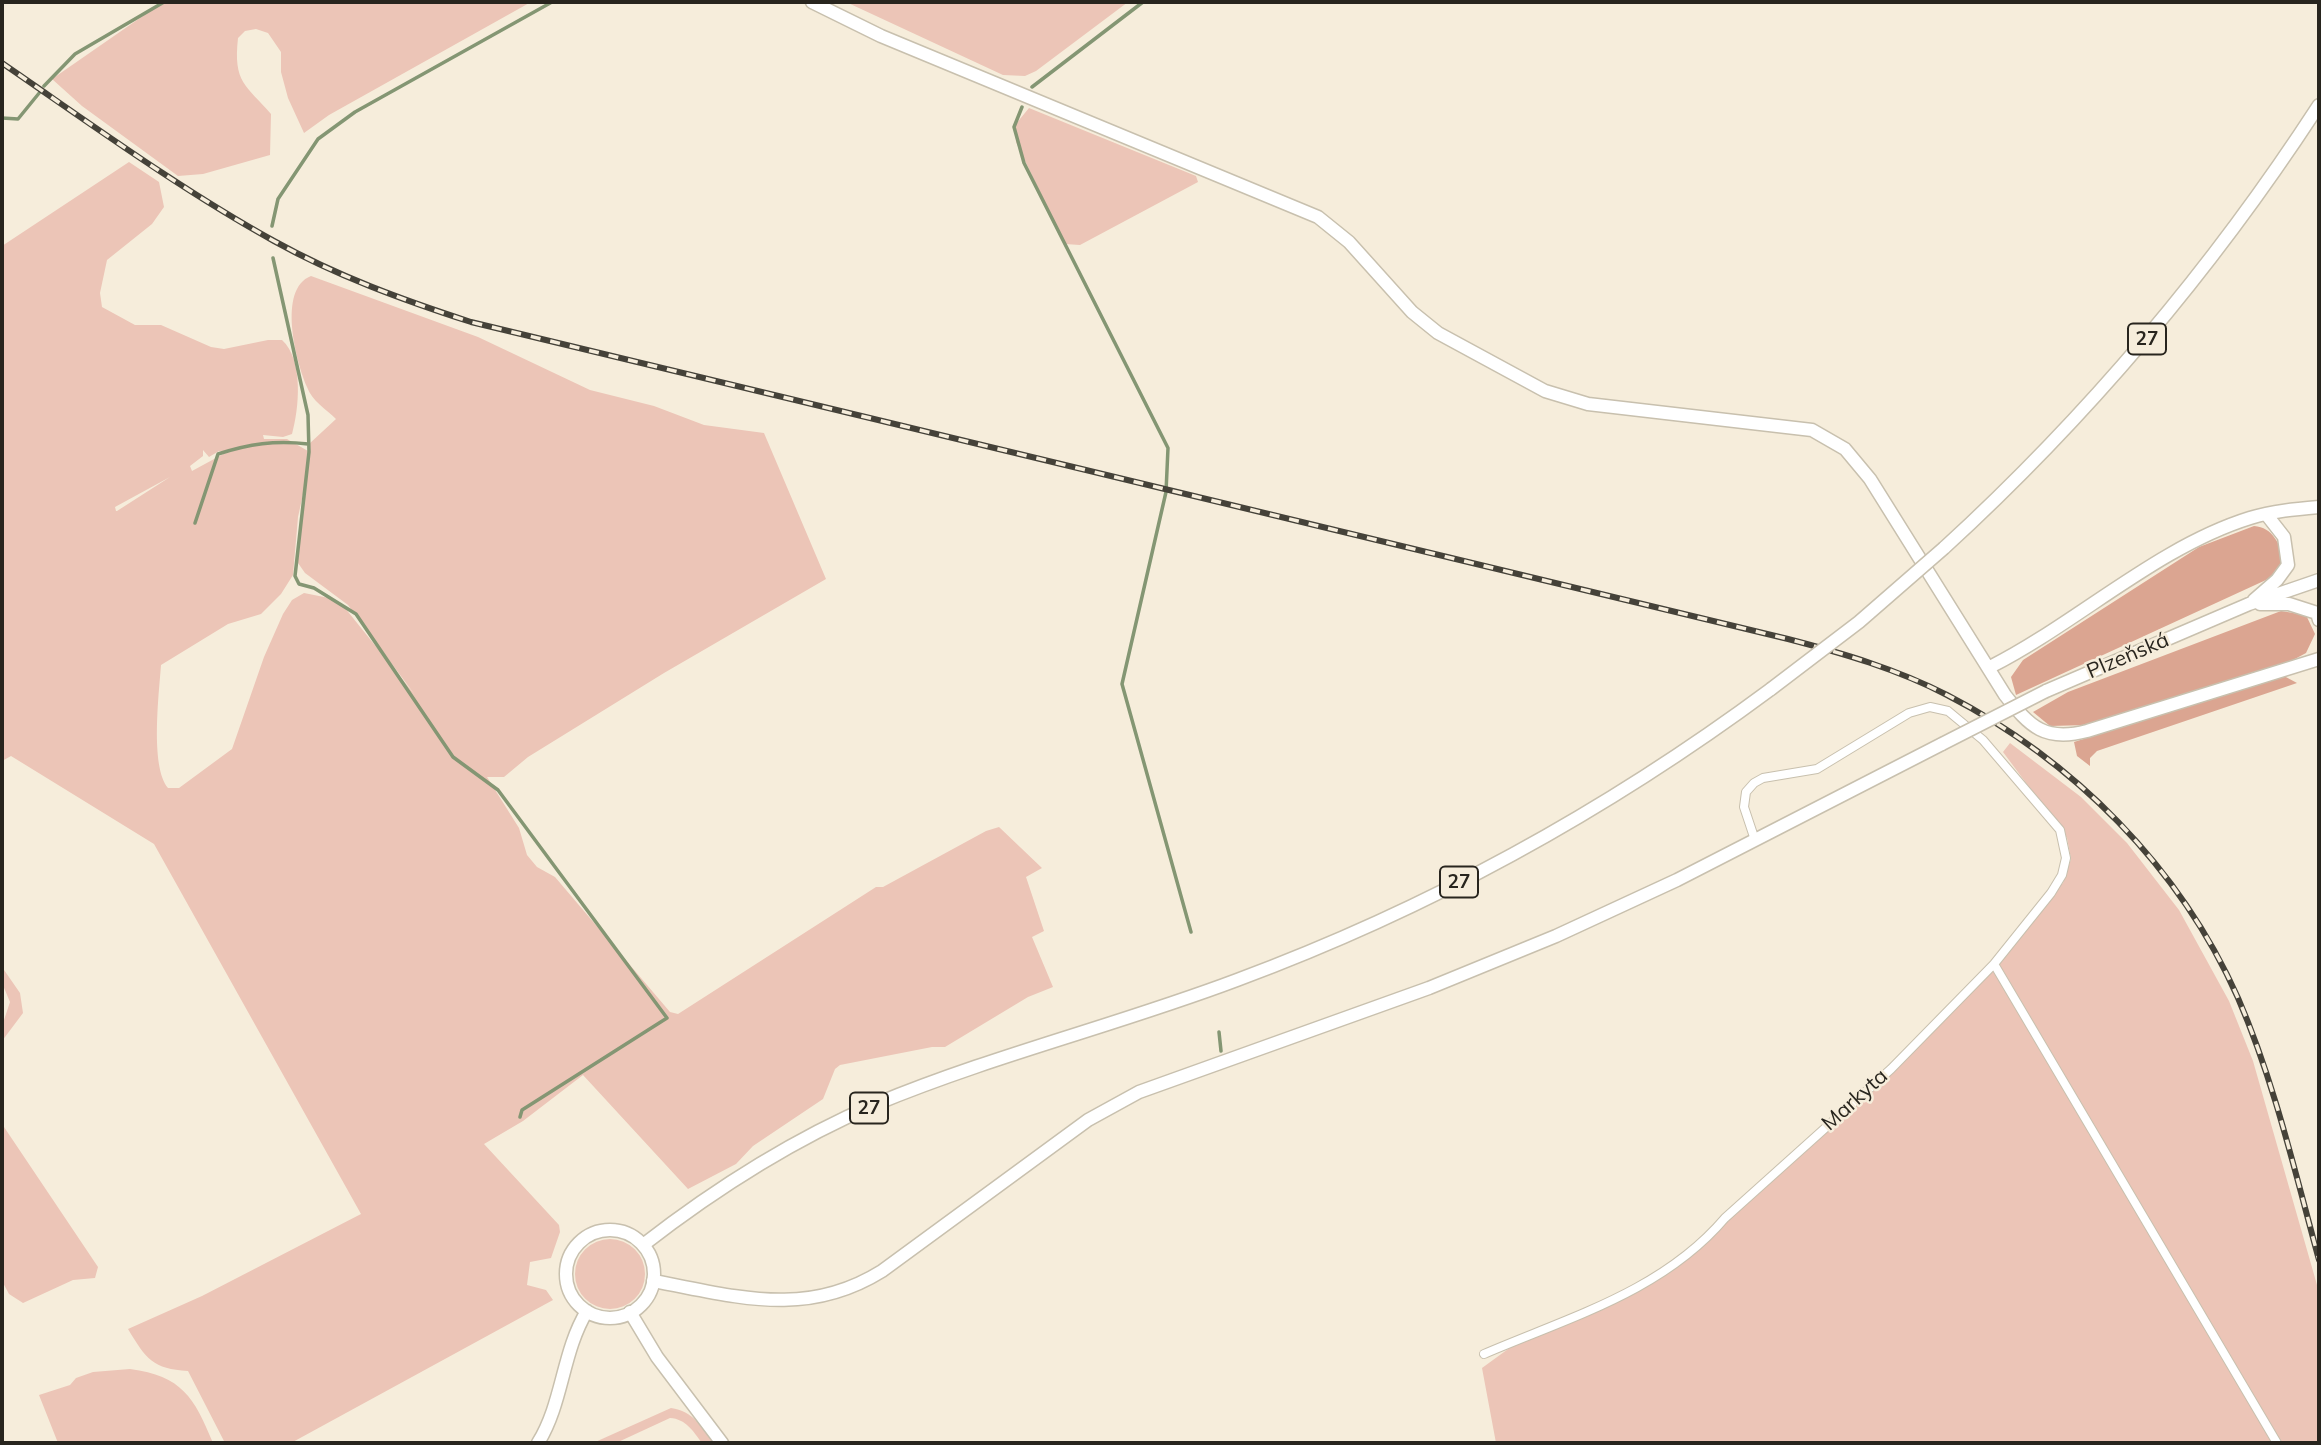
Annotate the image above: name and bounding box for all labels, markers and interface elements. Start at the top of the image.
road number: 27 [2128,324,2166,354]
street label: Plzeňská [2083,627,2173,685]
road number: 27 [1440,866,1478,898]
street label: Markyta [1817,1064,1893,1136]
road number: 27 [850,1092,888,1124]

